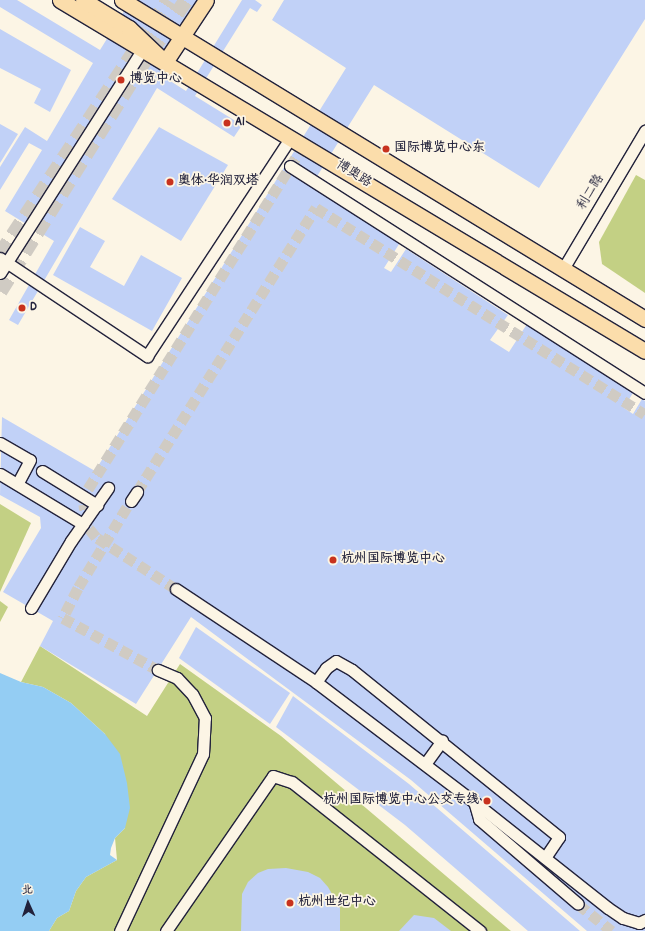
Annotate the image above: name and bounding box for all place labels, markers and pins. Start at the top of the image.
place label: 博览中心 [130,72,182,88]
marker: 博览中心 [115,74,127,86]
place label: A1 [235,115,245,131]
marker: A1 [222,118,232,128]
place label: 国际博览中心东 [394,141,485,157]
marker: 国际博览中心东 [381,144,391,154]
place label: 奥体·华润双塔 [178,174,259,190]
marker: 奥体·华润双塔 [165,177,175,187]
place label: D [30,300,37,316]
marker: D [17,303,27,313]
place label: 杭州国际博览中心 [341,552,445,568]
marker: 杭州国际博览中心 [328,555,338,565]
place label: 杭州国际博览中心公交专线 [323,793,479,809]
marker: 杭州国际博览中心公交专线 [482,796,492,806]
place label: 杭州世纪中心 [298,895,376,911]
marker: 杭州世纪中心 [285,898,295,908]

